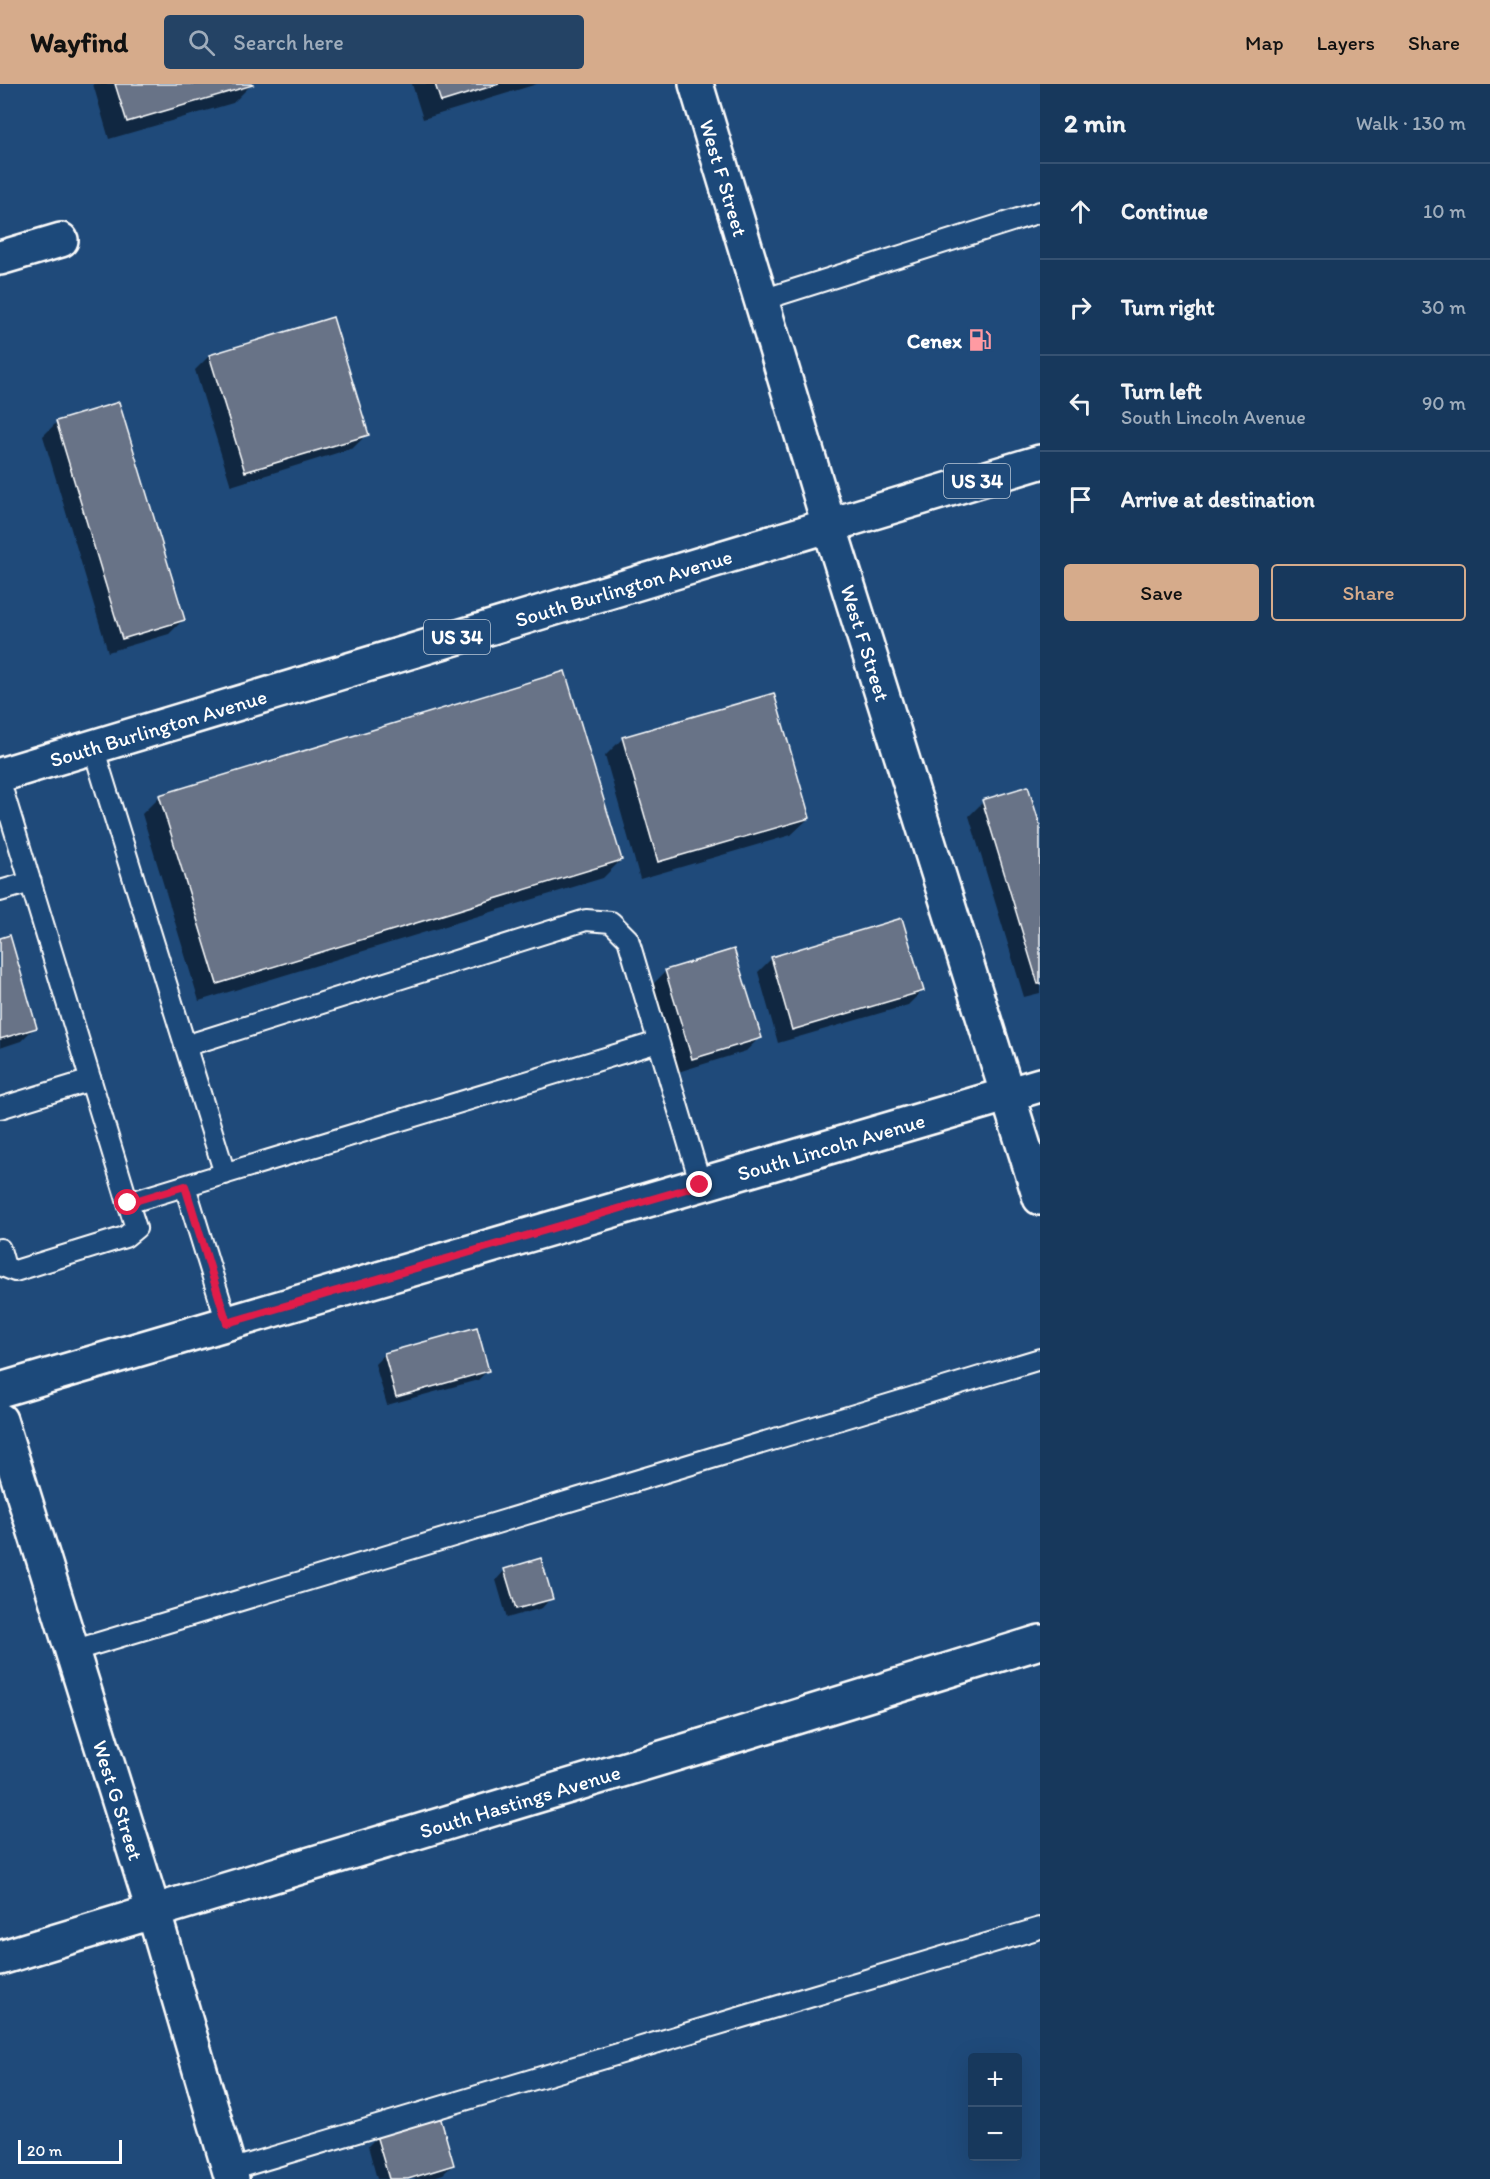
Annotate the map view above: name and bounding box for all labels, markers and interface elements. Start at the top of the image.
search box [164,15,584,69]
text: Wayfind [30,25,128,59]
icon: search [185,26,218,59]
text: Search here [233,29,344,56]
text: Map [1245,30,1284,55]
text: Layers [1317,30,1375,55]
text: Share [1408,30,1460,55]
text: 2 min [1064,107,1126,139]
text: Walk · 130 m [1356,111,1466,135]
street label: West F Street [695,116,754,239]
icon: ahead [1064,195,1097,228]
text: Continue [1121,198,1208,225]
text: 10 m [1423,199,1466,223]
icon: right [1064,291,1097,324]
text: Turn right [1121,294,1215,321]
text: 30 m [1421,295,1466,319]
fuel station icon: Cenex [967,327,993,353]
place label: Cenex [907,328,962,353]
text: Turn left [1121,378,1202,405]
icon: left [1064,387,1097,420]
text: 90 m [1422,391,1466,415]
text: South Lincoln Avenue [1121,405,1306,429]
road number: US 34 [944,464,1010,498]
icon: arrive [1064,483,1097,516]
text: Arrive at destination [1121,486,1315,513]
street label: South Burlington Avenue [512,543,735,632]
button: Save [1064,564,1259,621]
button: Share [1271,564,1466,621]
street label: West F Street [836,581,896,704]
road number: US 34 [424,620,490,654]
street label: South Burlington Avenue [46,683,270,772]
street label: South Lincoln Avenue [734,1107,928,1186]
route end [686,1171,712,1197]
route start [114,1189,140,1215]
street label: West G Street [88,1737,149,1863]
street label: South Hastings Avenue [416,1759,623,1843]
map controls [968,2053,1022,2161]
button: + [968,2053,1022,2107]
button: − [968,2107,1022,2161]
scale bar [18,2137,122,2164]
text: 20 m [27,2141,62,2160]

